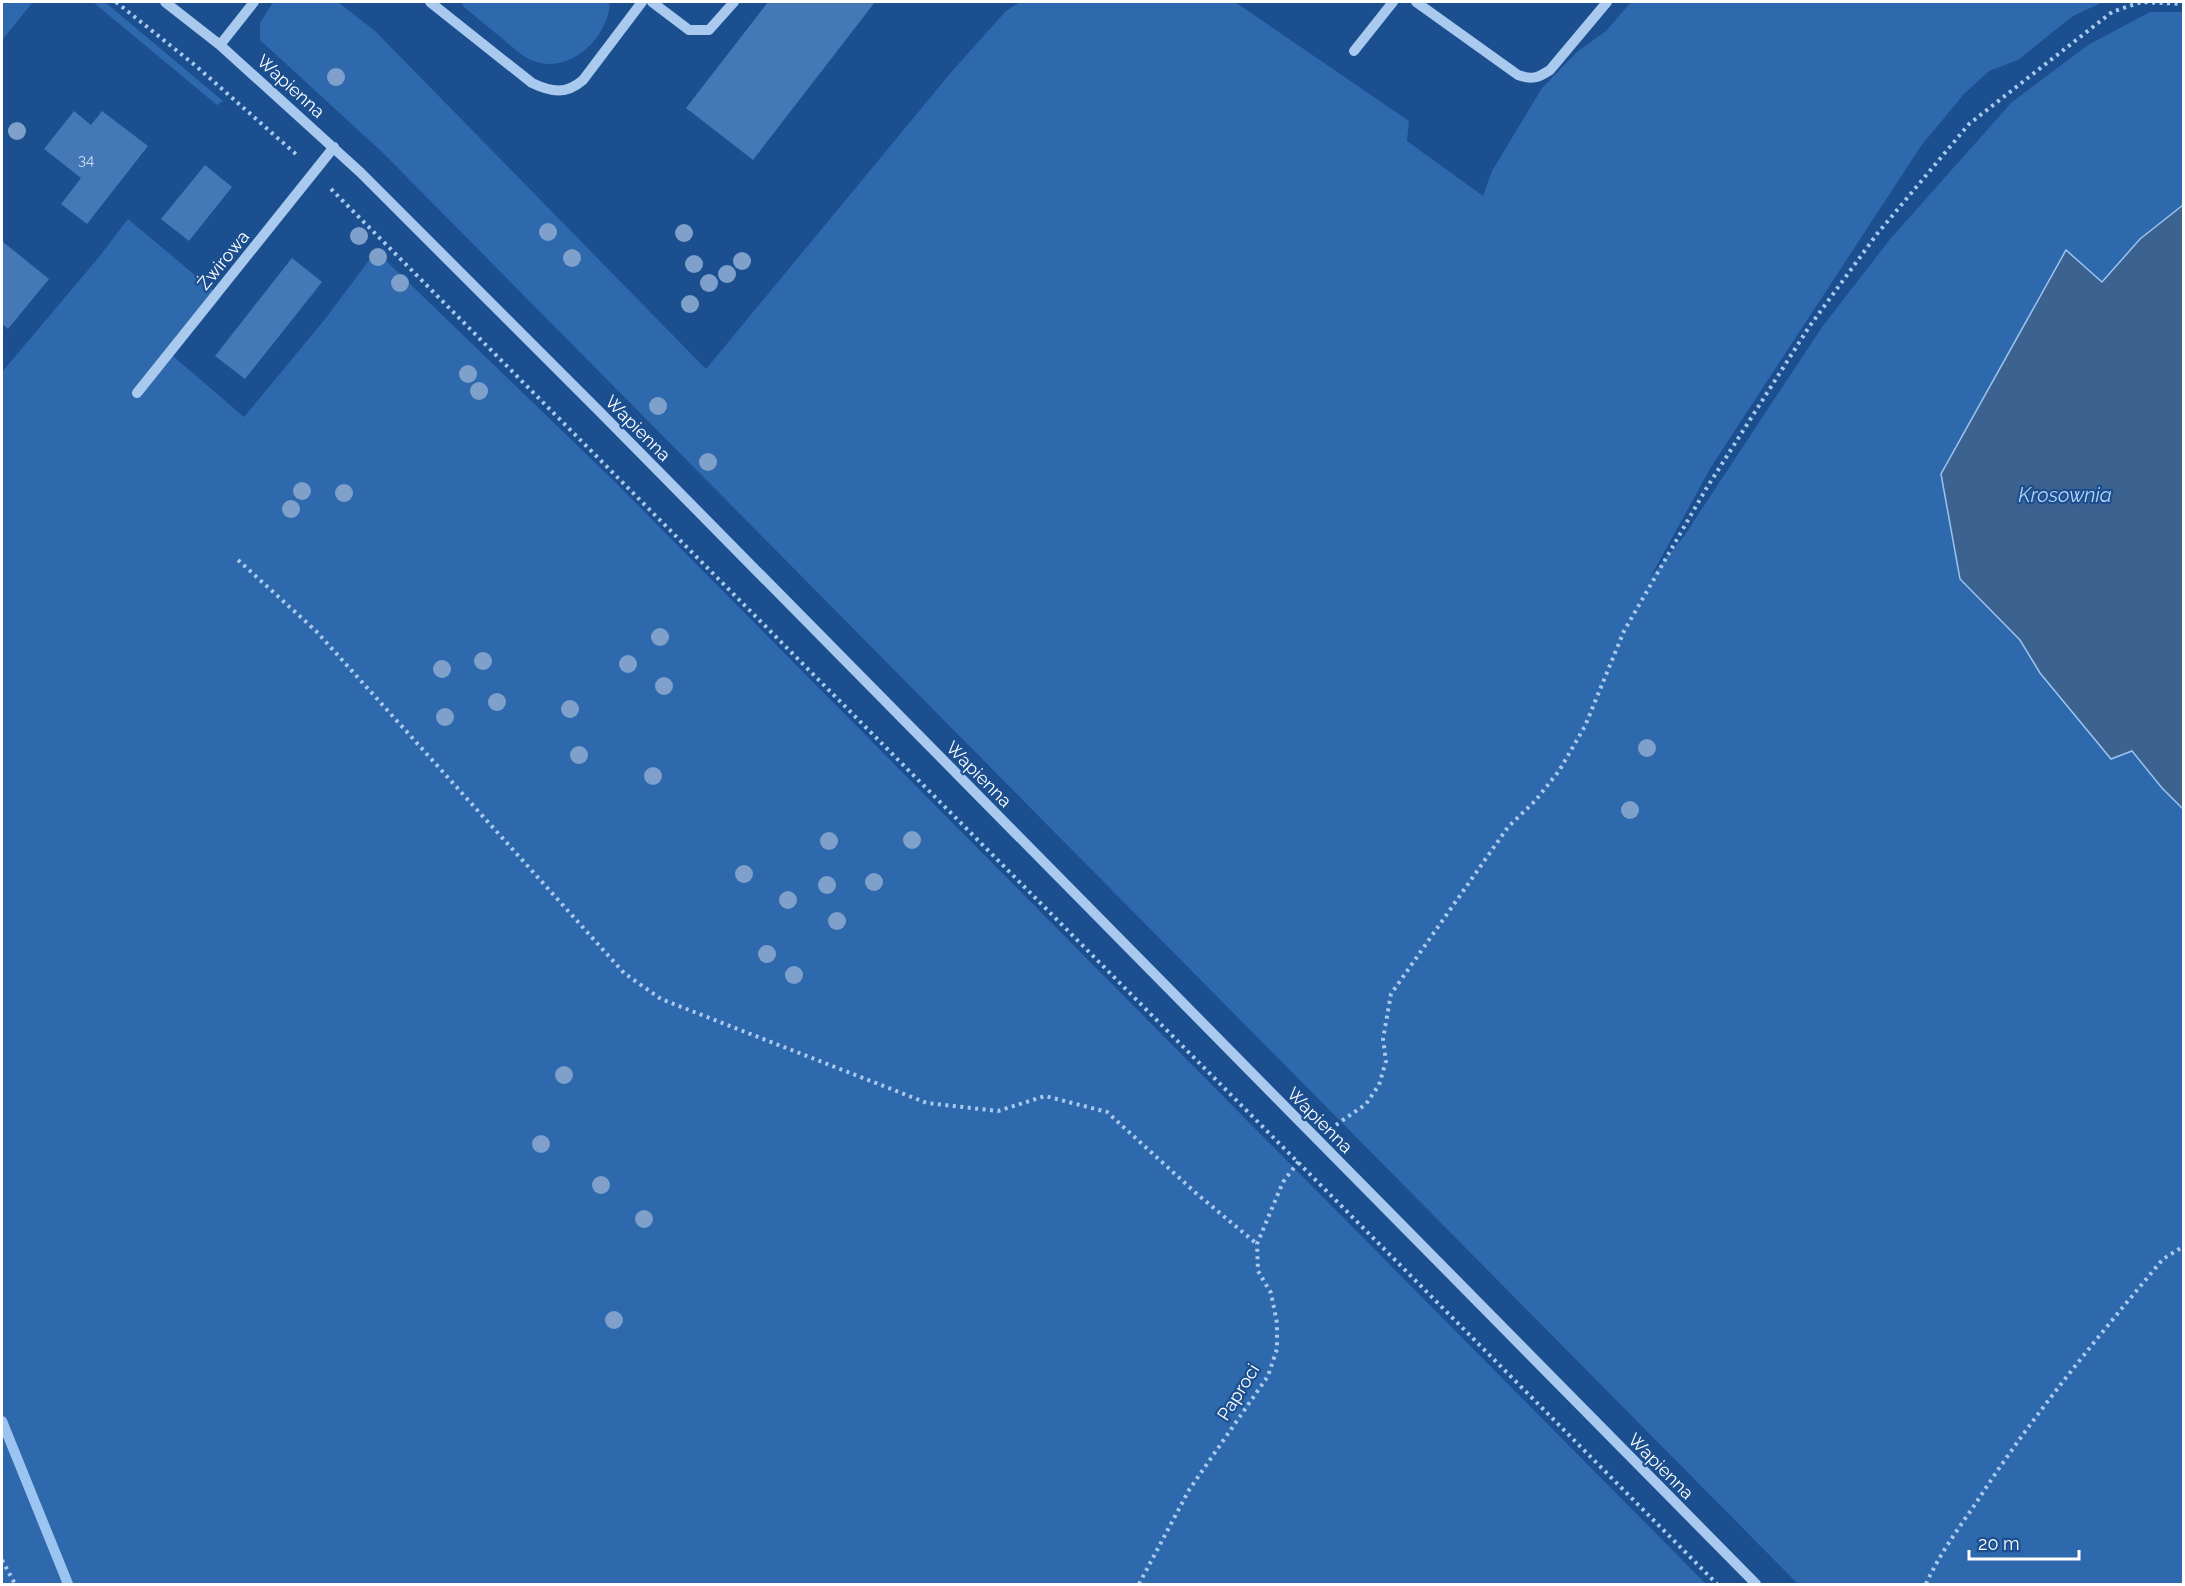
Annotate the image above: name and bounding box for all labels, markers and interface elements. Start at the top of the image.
street label: Wapienna [253,50,329,122]
house number: 34 [78,151,94,169]
street label: Żwirowa [193,226,253,294]
street label: Wapienna [601,391,675,465]
water label: Krosownia [2018,483,2112,507]
street label: Wapienna [942,737,1016,811]
street label: Wapienna [1283,1083,1357,1157]
street label: Paproci [1213,1360,1263,1424]
street label: Wapienna [1624,1429,1698,1503]
scale bar [1969,1523,2078,1561]
text: 20 m [1978,1533,2020,1554]

